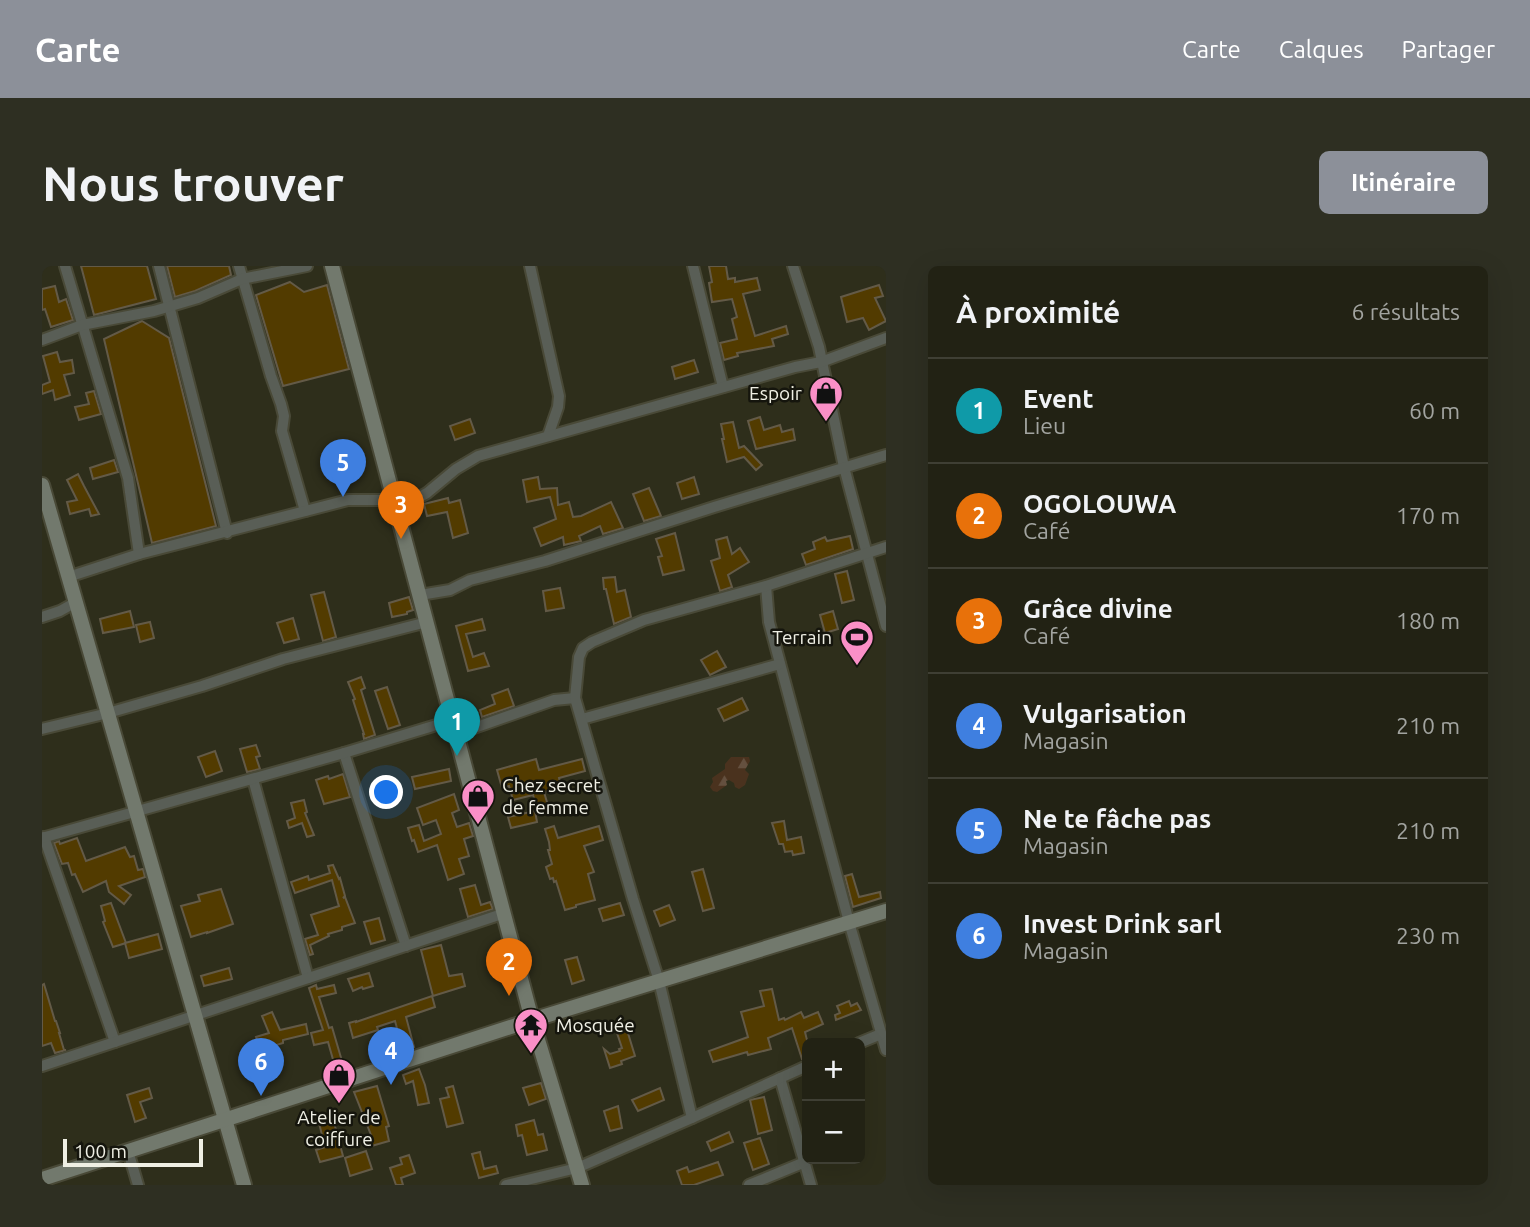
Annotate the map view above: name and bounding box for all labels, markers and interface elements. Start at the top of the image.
text: Carte [35,31,121,68]
text: Carte [1182,36,1241,63]
text: Calques [1279,36,1364,63]
text: Partager [1402,36,1495,63]
button: Itinéraire [1319,151,1488,214]
text: Nous trouver [42,155,344,210]
text: À proximité [956,295,1120,329]
text: 6 résultats [1351,299,1460,324]
shop icon: Espoir [807,374,845,423]
place label: Espoir [749,382,802,404]
text: Event [1023,384,1093,413]
text: 1 [973,398,985,423]
text: 60 m [1409,398,1460,423]
text: Lieu [1023,413,1066,438]
pin: 5 [320,439,366,497]
pin: 3 [378,481,424,539]
text: OGOLOUWA [1023,489,1176,518]
text: 2 [973,503,985,528]
text: 170 m [1396,503,1460,528]
text: Café [1023,518,1070,543]
text: Grâce divine [1023,594,1173,623]
text: 3 [973,608,985,633]
text: 180 m [1396,608,1460,633]
sports icon: Terrain [838,618,876,667]
text: Café [1023,623,1070,648]
place label: Terrain [772,626,832,648]
pin: 1 [434,698,480,756]
text: Vulgarisation [1023,699,1187,728]
text: 4 [973,713,985,738]
text: 210 m [1396,713,1460,738]
text: Magasin [1023,728,1109,753]
place label: Chez secret de femme [502,774,601,818]
your location [369,775,403,809]
shop icon: Chez secret de femme [459,777,497,826]
text: Ne te fâche pas [1023,804,1211,833]
text: 5 [973,818,985,843]
text: 210 m [1396,818,1460,843]
text: Magasin [1023,833,1109,858]
text: Invest Drink sarl [1023,909,1222,938]
text: 6 [973,923,985,948]
text: 230 m [1396,923,1460,948]
pin: 2 [486,938,532,996]
text: Magasin [1023,938,1109,963]
temple icon: Mosquée [512,1006,550,1055]
place label: Mosquée [556,1014,635,1036]
pin: 4 [368,1027,414,1085]
pin: 6 [238,1038,284,1096]
map controls [802,1038,865,1164]
button: + [802,1038,865,1101]
shop icon: Atelier de coiffure [320,1056,358,1105]
button: − [802,1101,865,1164]
place label: Atelier de coiffure [297,1106,381,1150]
scale bar [63,1136,203,1168]
text: 100 m [74,1140,127,1162]

